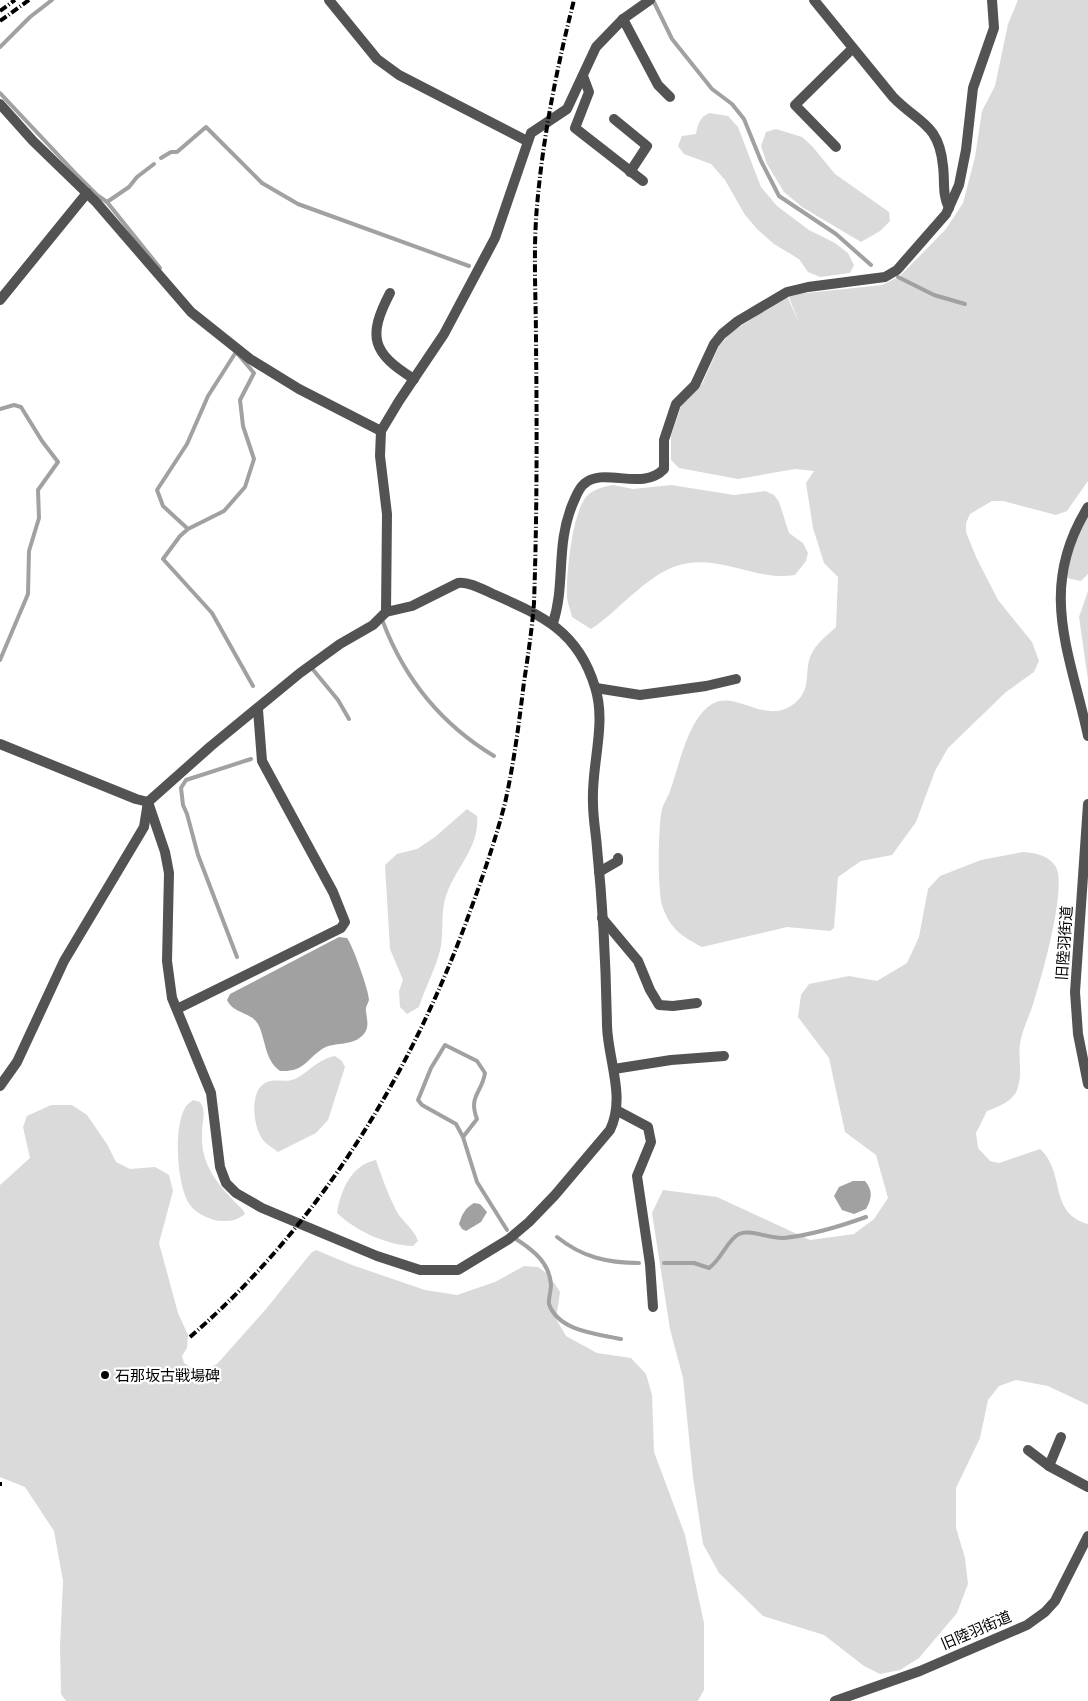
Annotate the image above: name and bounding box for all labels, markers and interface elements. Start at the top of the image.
street label: 旧陸羽街道 [1052,905,1076,981]
place label: 石那坂古戦場碑 [115,1366,220,1385]
marker: 石那坂古戦場碑 [99,1369,111,1381]
street label: 旧陸羽街道 [938,1607,1014,1653]

